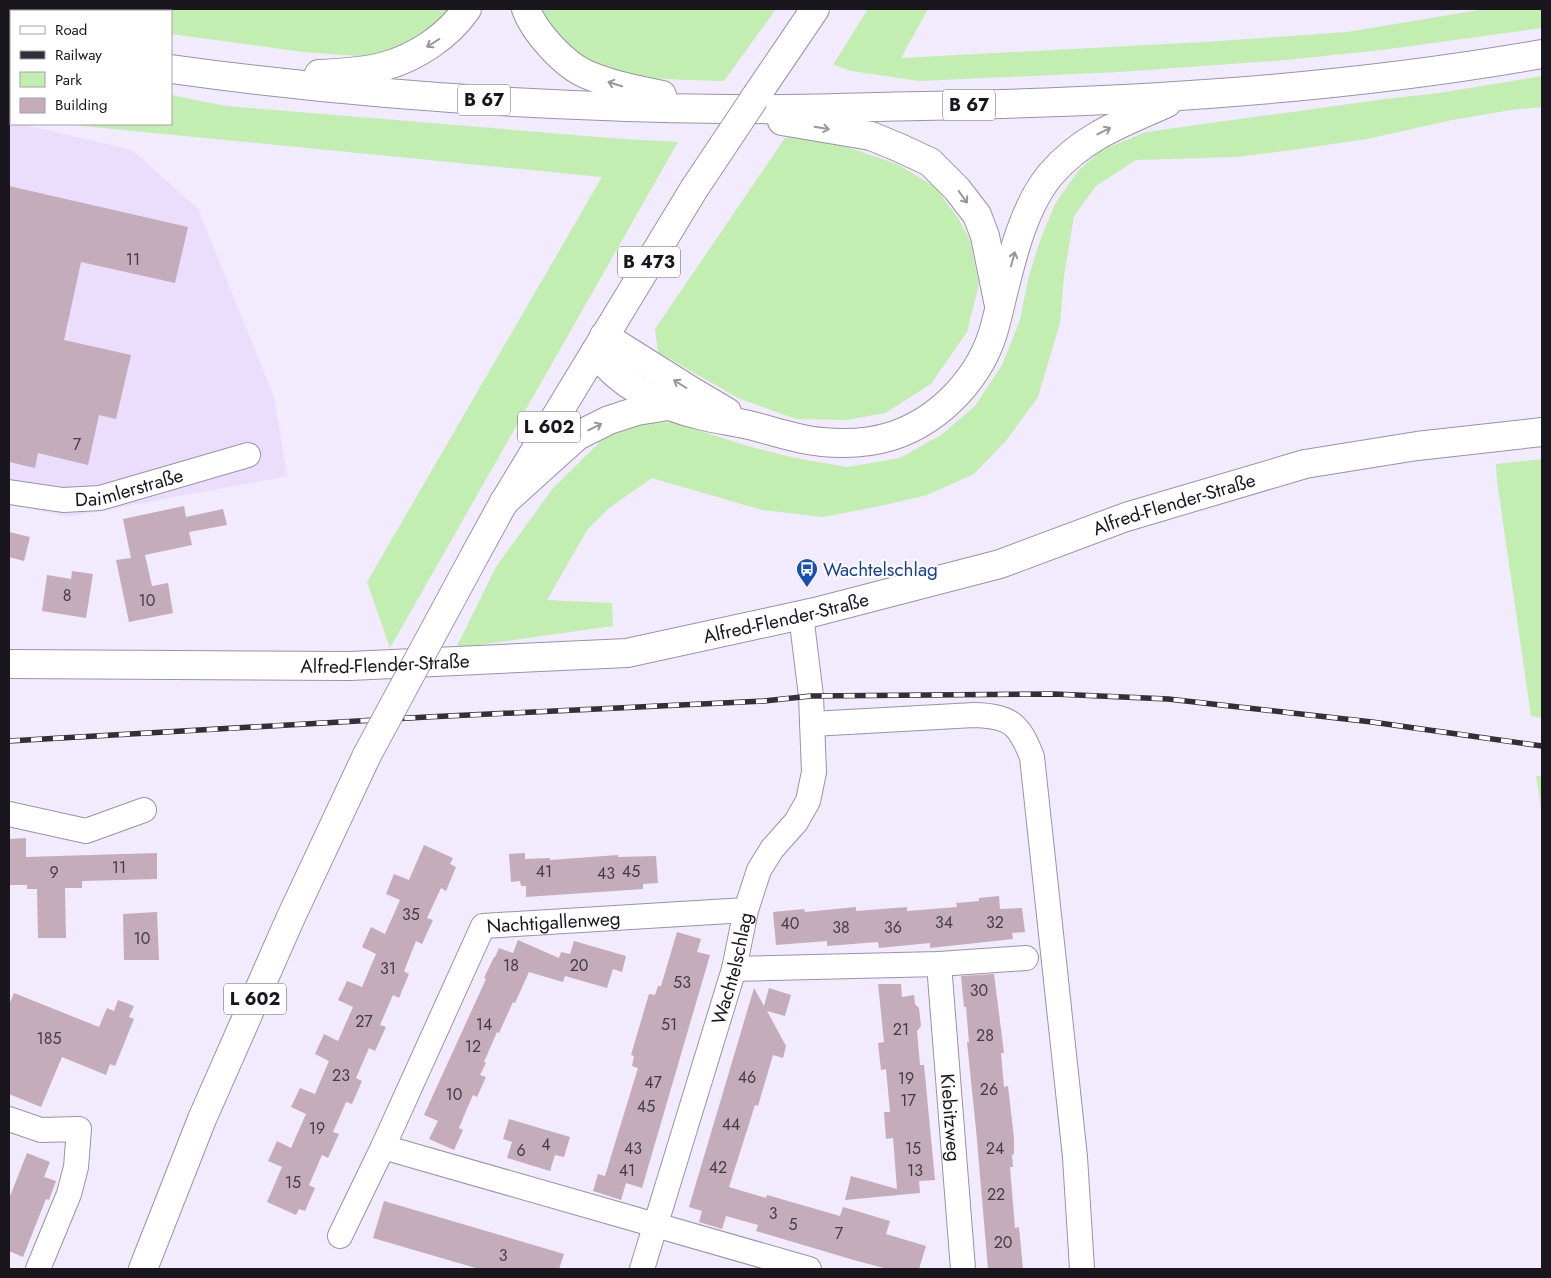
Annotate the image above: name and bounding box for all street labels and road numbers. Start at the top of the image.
road number: B 67 [458,84,510,116]
road number: B 67 [943,90,995,120]
road number: B 473 [618,246,680,278]
road number: L 602 [518,412,580,442]
street label: Daimlerstraße [74,461,186,513]
street label: Alfred-Flender-Straße [1089,466,1259,542]
street label: Alfred-Flender-Straße [700,585,872,650]
street label: Alfred-Flender-Straße [300,647,470,680]
street label: Nachtigallenweg [486,904,621,939]
street label: Wachtelschlag [704,910,759,1028]
road number: L 602 [224,984,286,1014]
street label: Kiebitzweg [934,1073,968,1163]

